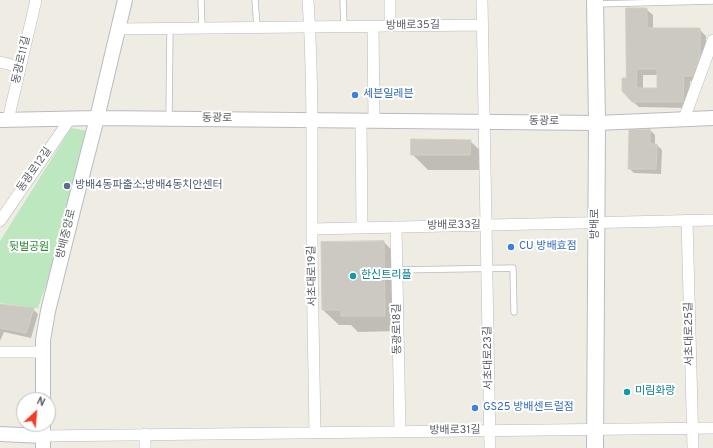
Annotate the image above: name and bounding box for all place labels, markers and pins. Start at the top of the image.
place label: 세븐일레븐 [363,88,414,102]
marker: 세븐일레븐 [350,90,360,100]
place label: 방배4동파출소;방배4동치안센터 [75,179,223,193]
marker: 방배4동파출소;방배4동치안센터 [62,181,72,191]
place label: CU 방배효점 [519,240,577,254]
marker: CU 방배효점 [506,242,516,252]
place label: 한신트리플 [361,269,412,283]
marker: 한신트리플 [348,271,358,281]
place label: 미림화랑 [635,385,675,399]
marker: 미림화랑 [622,387,632,397]
place label: GS25 방배센트럴점 [483,401,574,415]
marker: GS25 방배센트럴점 [470,403,480,413]

